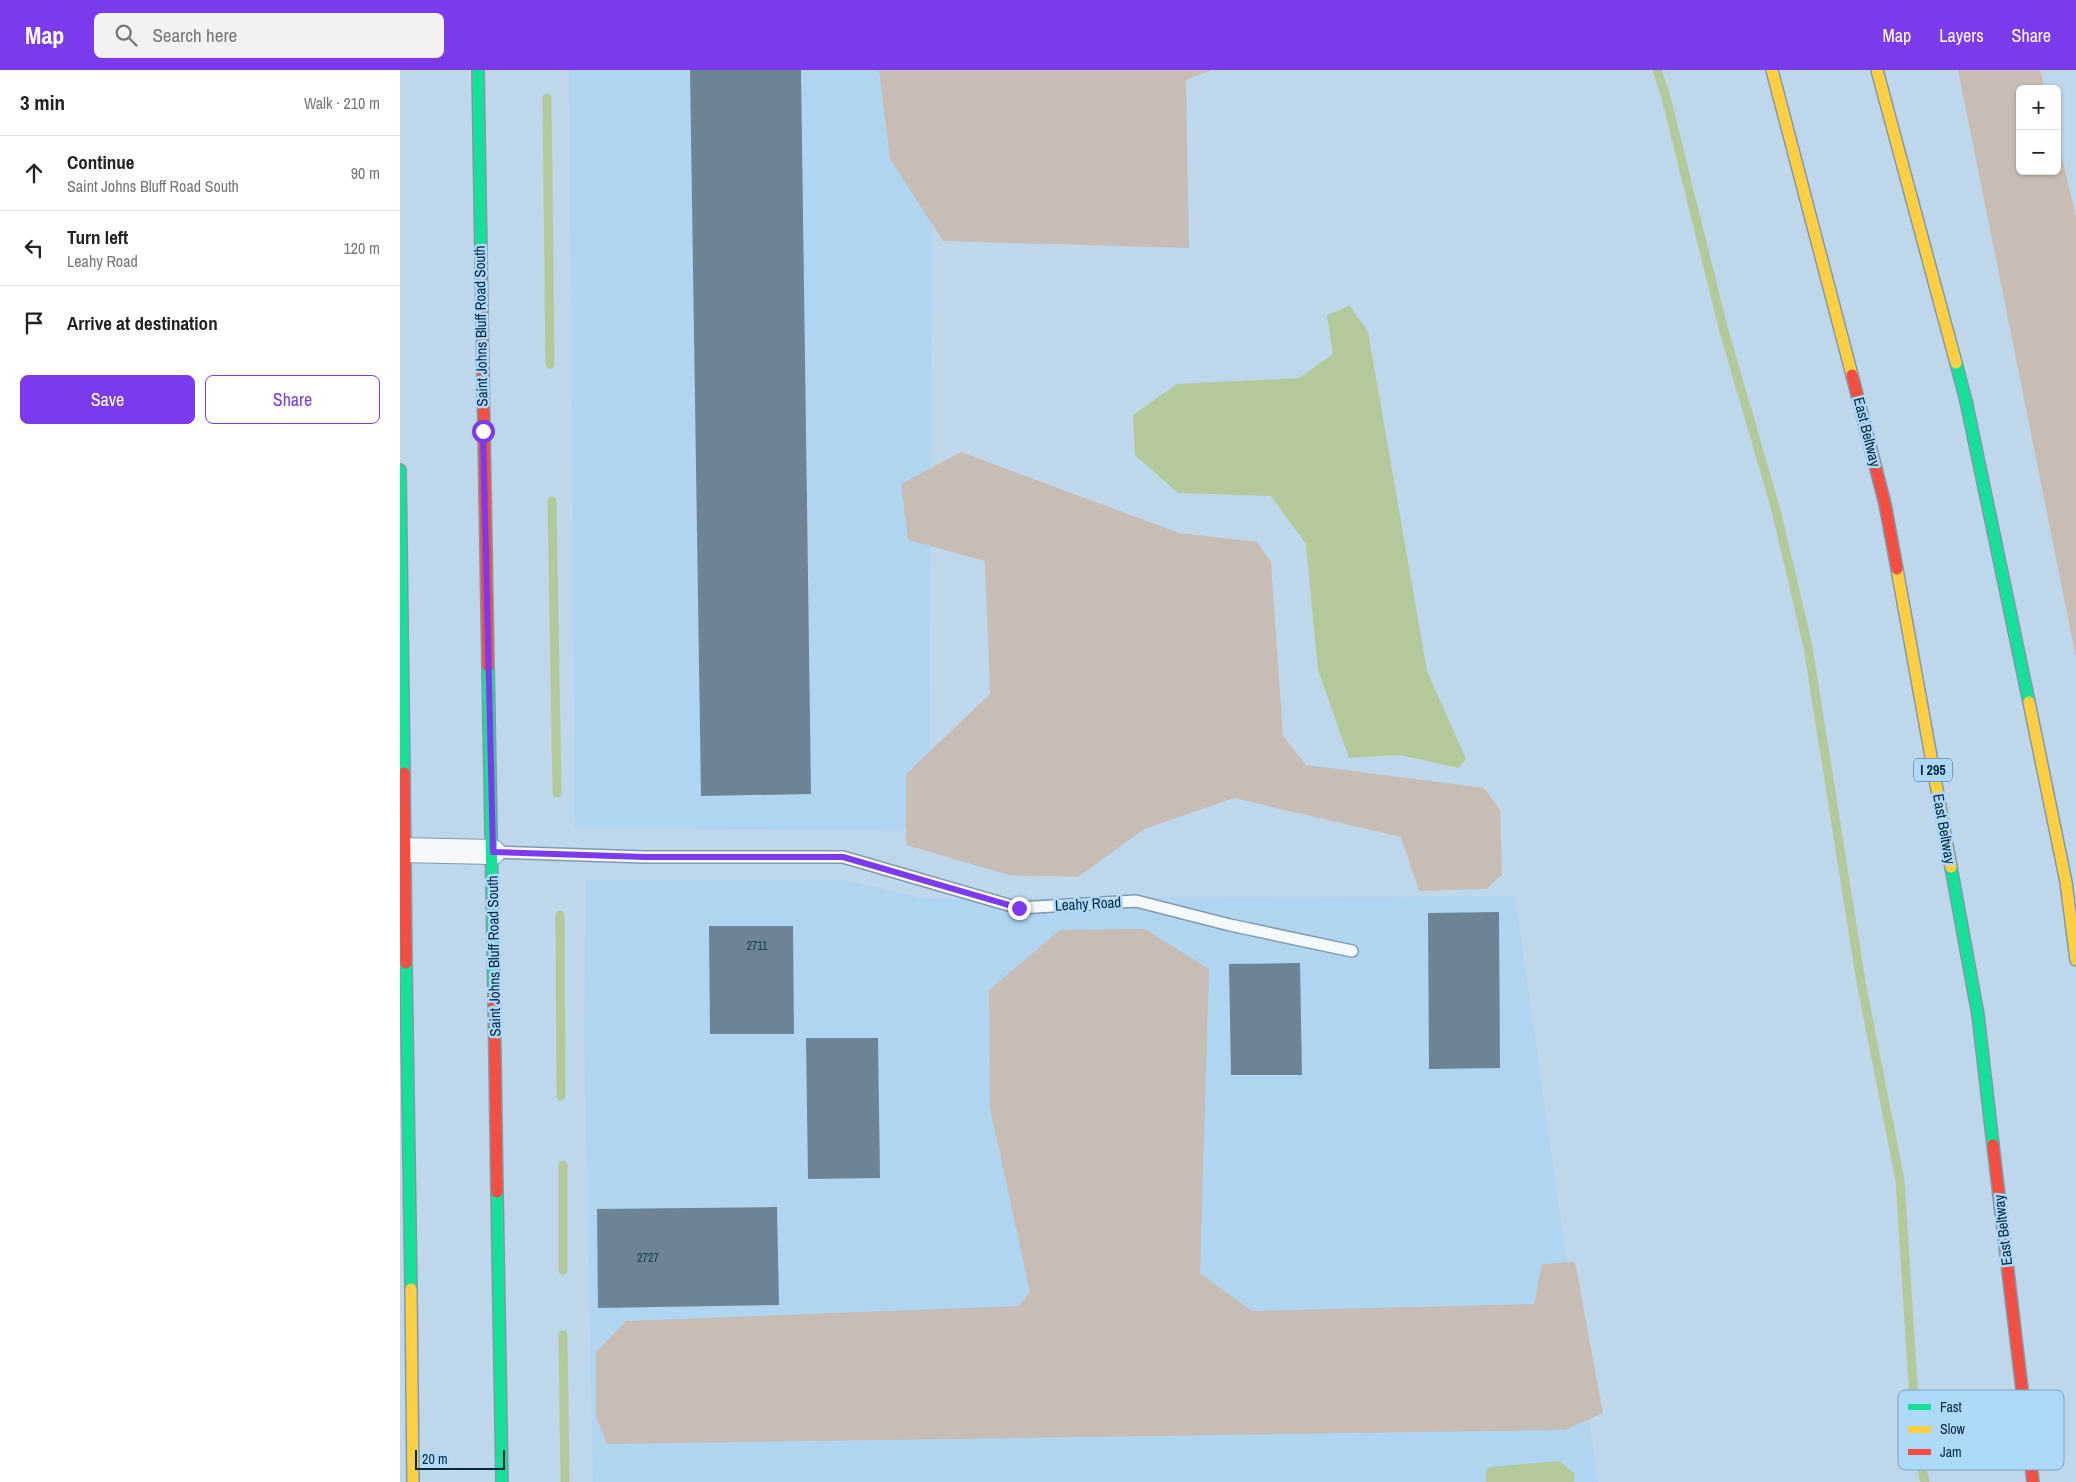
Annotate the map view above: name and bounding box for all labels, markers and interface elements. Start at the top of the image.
search box [94,13,444,58]
text: Map [25,19,64,51]
icon: search [112,21,140,49]
text: Search here [152,22,237,48]
text: Map [1883,23,1911,48]
text: Layers [1939,23,1984,48]
text: Share [2012,23,2051,48]
map controls [2016,85,2061,175]
button: + [2016,85,2061,130]
text: 3 min [20,88,65,117]
text: Walk · 210 m [304,92,380,114]
button: − [2016,130,2061,175]
text: Continue [67,149,135,175]
icon: ahead [20,159,48,187]
text: 90 m [351,162,380,184]
text: Saint Johns Bluff Road South [67,175,239,197]
text: Turn left [67,224,128,250]
icon: left [20,234,48,262]
text: 120 m [344,237,380,259]
street label: Saint Johns Bluff Road South [469,245,492,407]
text: Leahy Road [67,250,138,272]
icon: arrive [20,309,48,337]
text: Arrive at destination [67,310,218,336]
button: Save [20,375,195,424]
button: Share [205,375,380,424]
street label: East Beltway [1849,395,1886,470]
route start [472,420,495,443]
road number: I 295 [1914,758,1952,782]
street label: East Beltway [1928,792,1961,867]
street label: Saint Johns Bluff Road South [482,875,505,1037]
street label: Leahy Road [1054,891,1122,916]
route end [1008,897,1031,920]
house number: 2711 [746,938,768,954]
street label: East Beltway [1988,1193,2017,1267]
house number: 2727 [637,1250,659,1266]
legend [1898,1390,2064,1470]
text: Fast [1940,1398,1962,1416]
text: Slow [1940,1420,1966,1438]
text: Jam [1940,1443,1962,1461]
scale bar [415,1447,505,1470]
text: 20 m [422,1450,448,1468]

